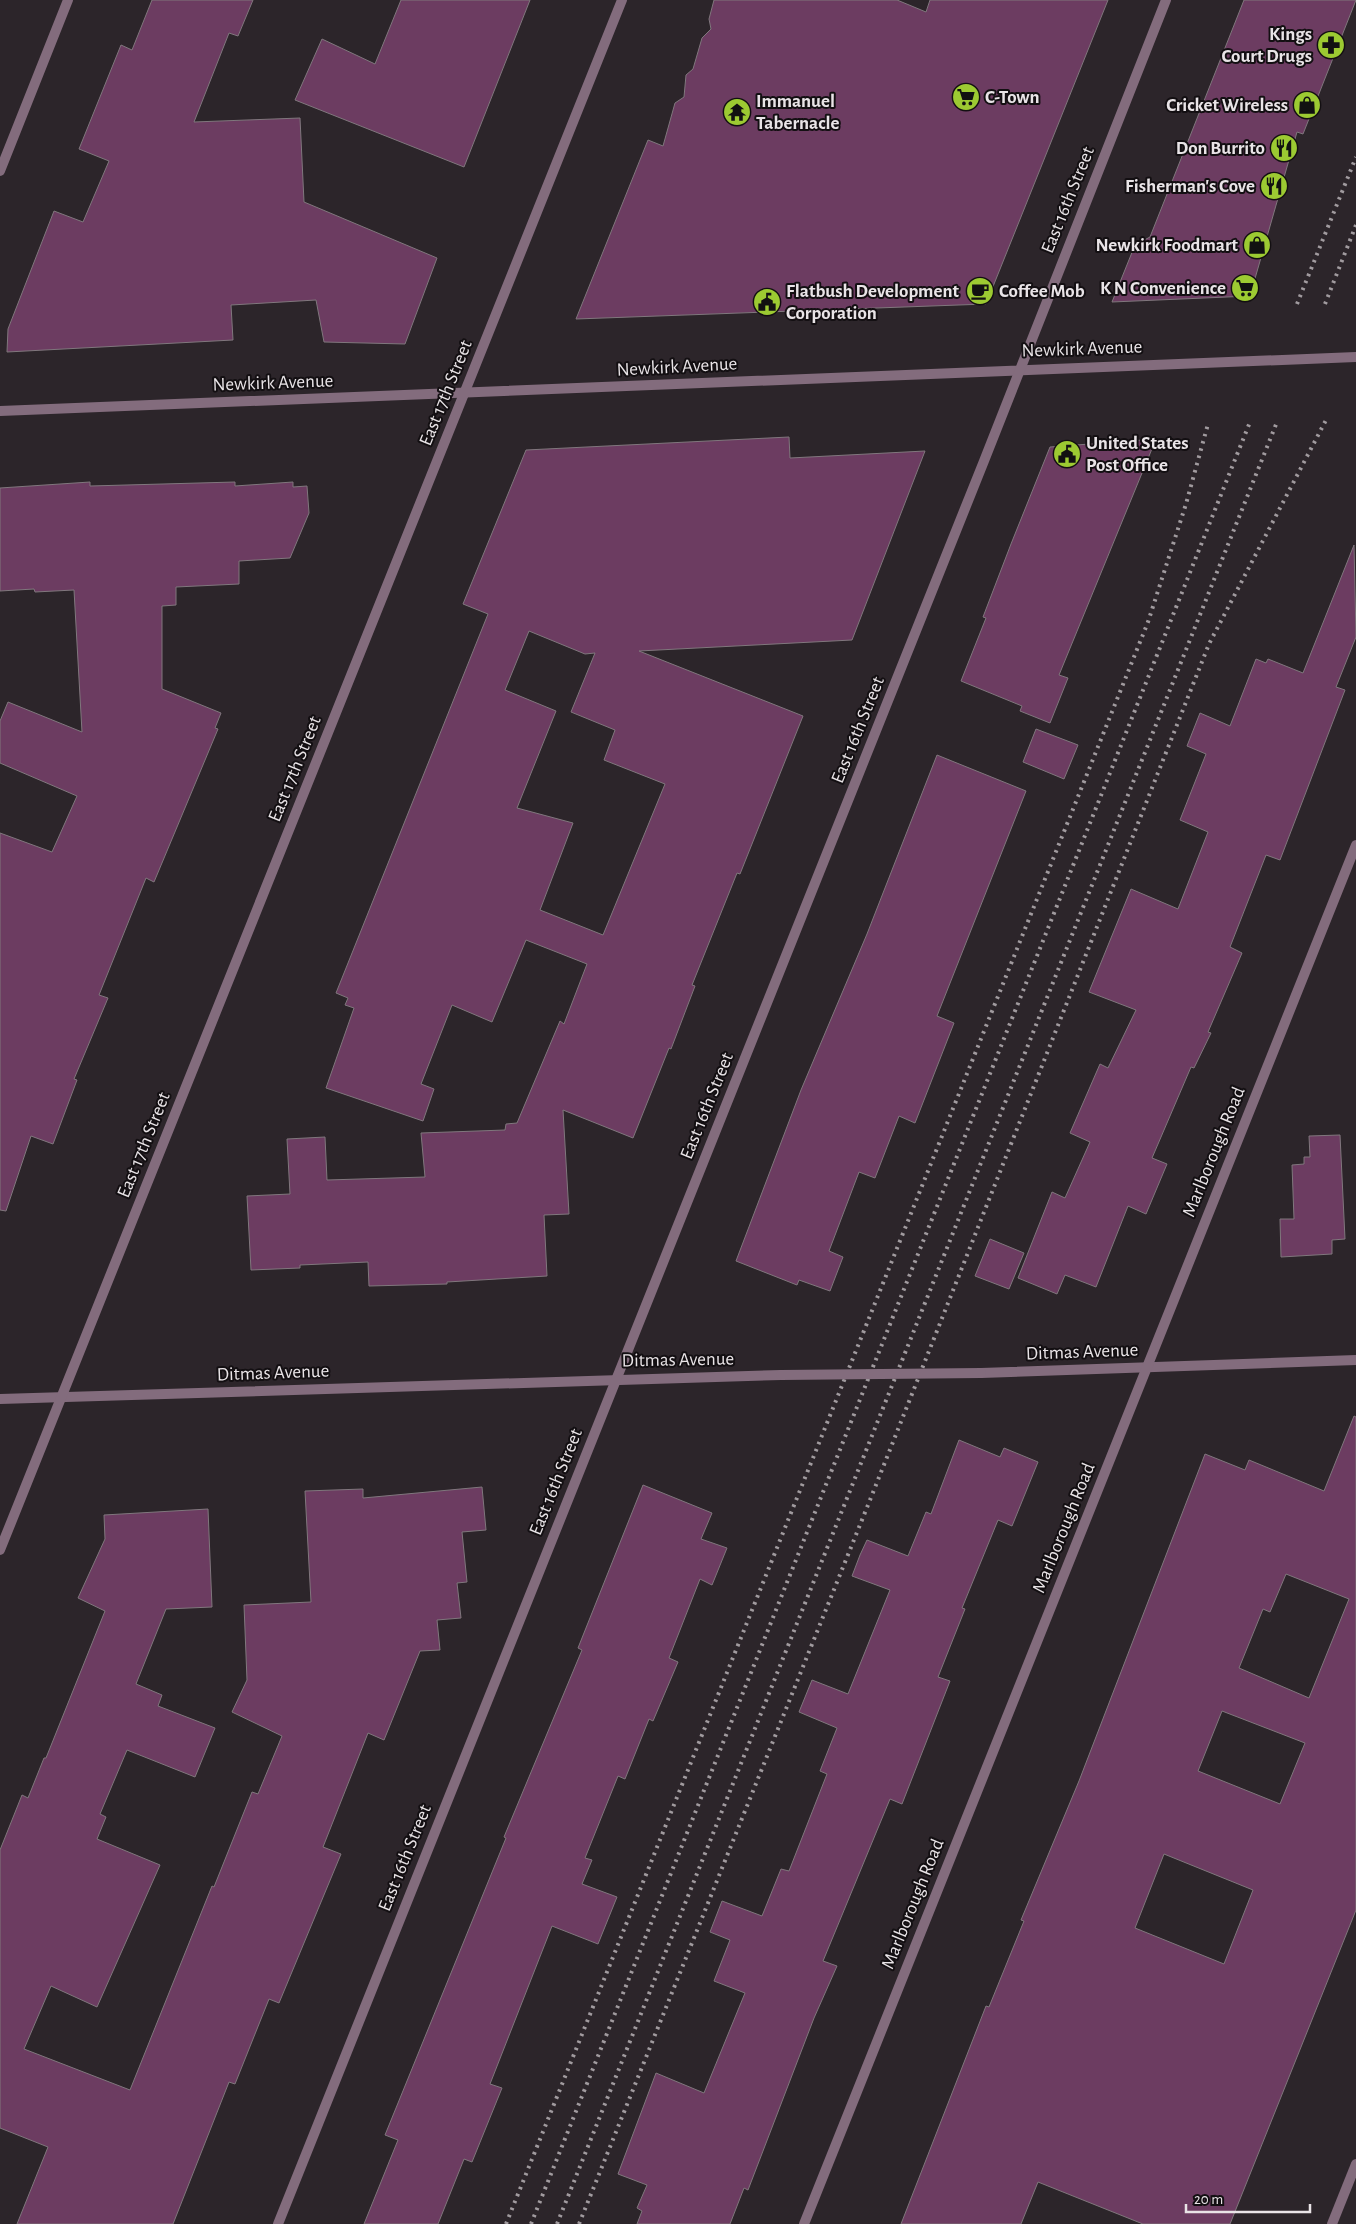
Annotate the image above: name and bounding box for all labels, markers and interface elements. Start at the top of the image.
place label: Kings Court Drugs [1222,25,1312,66]
pharmacy icon: Kings Court Drugs [1316,30,1346,60]
supermarket icon: C-Town [951,82,981,112]
place label: C-Town [985,88,1040,107]
shop icon: Cricket Wireless [1292,90,1322,120]
place label: Immanuel Tabernacle [756,92,839,133]
place label: Cricket Wireless [1166,96,1288,115]
temple icon: Immanuel Tabernacle [722,97,752,127]
restaurant icon: Don Burrito [1269,133,1299,163]
place label: Don Burrito [1176,139,1265,158]
street label: East 16th Street [1038,144,1098,256]
restaurant icon: Fisherman's Cove [1259,171,1289,201]
place label: Fisherman's Cove [1125,177,1255,196]
shop icon: Newkirk Foodmart [1242,230,1272,260]
place label: Newkirk Foodmart [1095,236,1239,255]
supermarket icon: K N Convenience [1230,273,1260,303]
cafe icon: Coffee Mob [965,276,995,306]
place label: K N Convenience [1100,279,1226,298]
place label: Flatbush Development Corporation [786,282,959,323]
place label: Coffee Mob [999,282,1085,301]
public building icon: Flatbush Development Corporation [752,287,782,317]
street label: East 17th Street [416,337,476,449]
street label: Newkirk Avenue [1021,337,1143,361]
street label: Newkirk Avenue [616,354,738,380]
street label: Newkirk Avenue [212,371,334,395]
place label: United States Post Office [1086,434,1189,475]
public building icon: United States Post Office [1052,439,1082,469]
street label: East 16th Street [828,674,888,786]
street label: East 17th Street [265,713,325,825]
street label: East 16th Street [677,1050,737,1162]
street label: Marlborough Road [1179,1084,1249,1220]
street label: East 17th Street [114,1089,174,1201]
street label: Ditmas Avenue [1025,1341,1139,1363]
street label: Ditmas Avenue [622,1350,734,1370]
street label: Ditmas Avenue [216,1362,330,1384]
street label: East 16th Street [526,1426,586,1538]
street label: Marlborough Road [1029,1460,1099,1596]
street label: East 16th Street [375,1802,435,1914]
street label: Marlborough Road [878,1836,948,1972]
scale bar [1186,2182,1310,2214]
text: 20 m [1194,2192,1223,2207]

